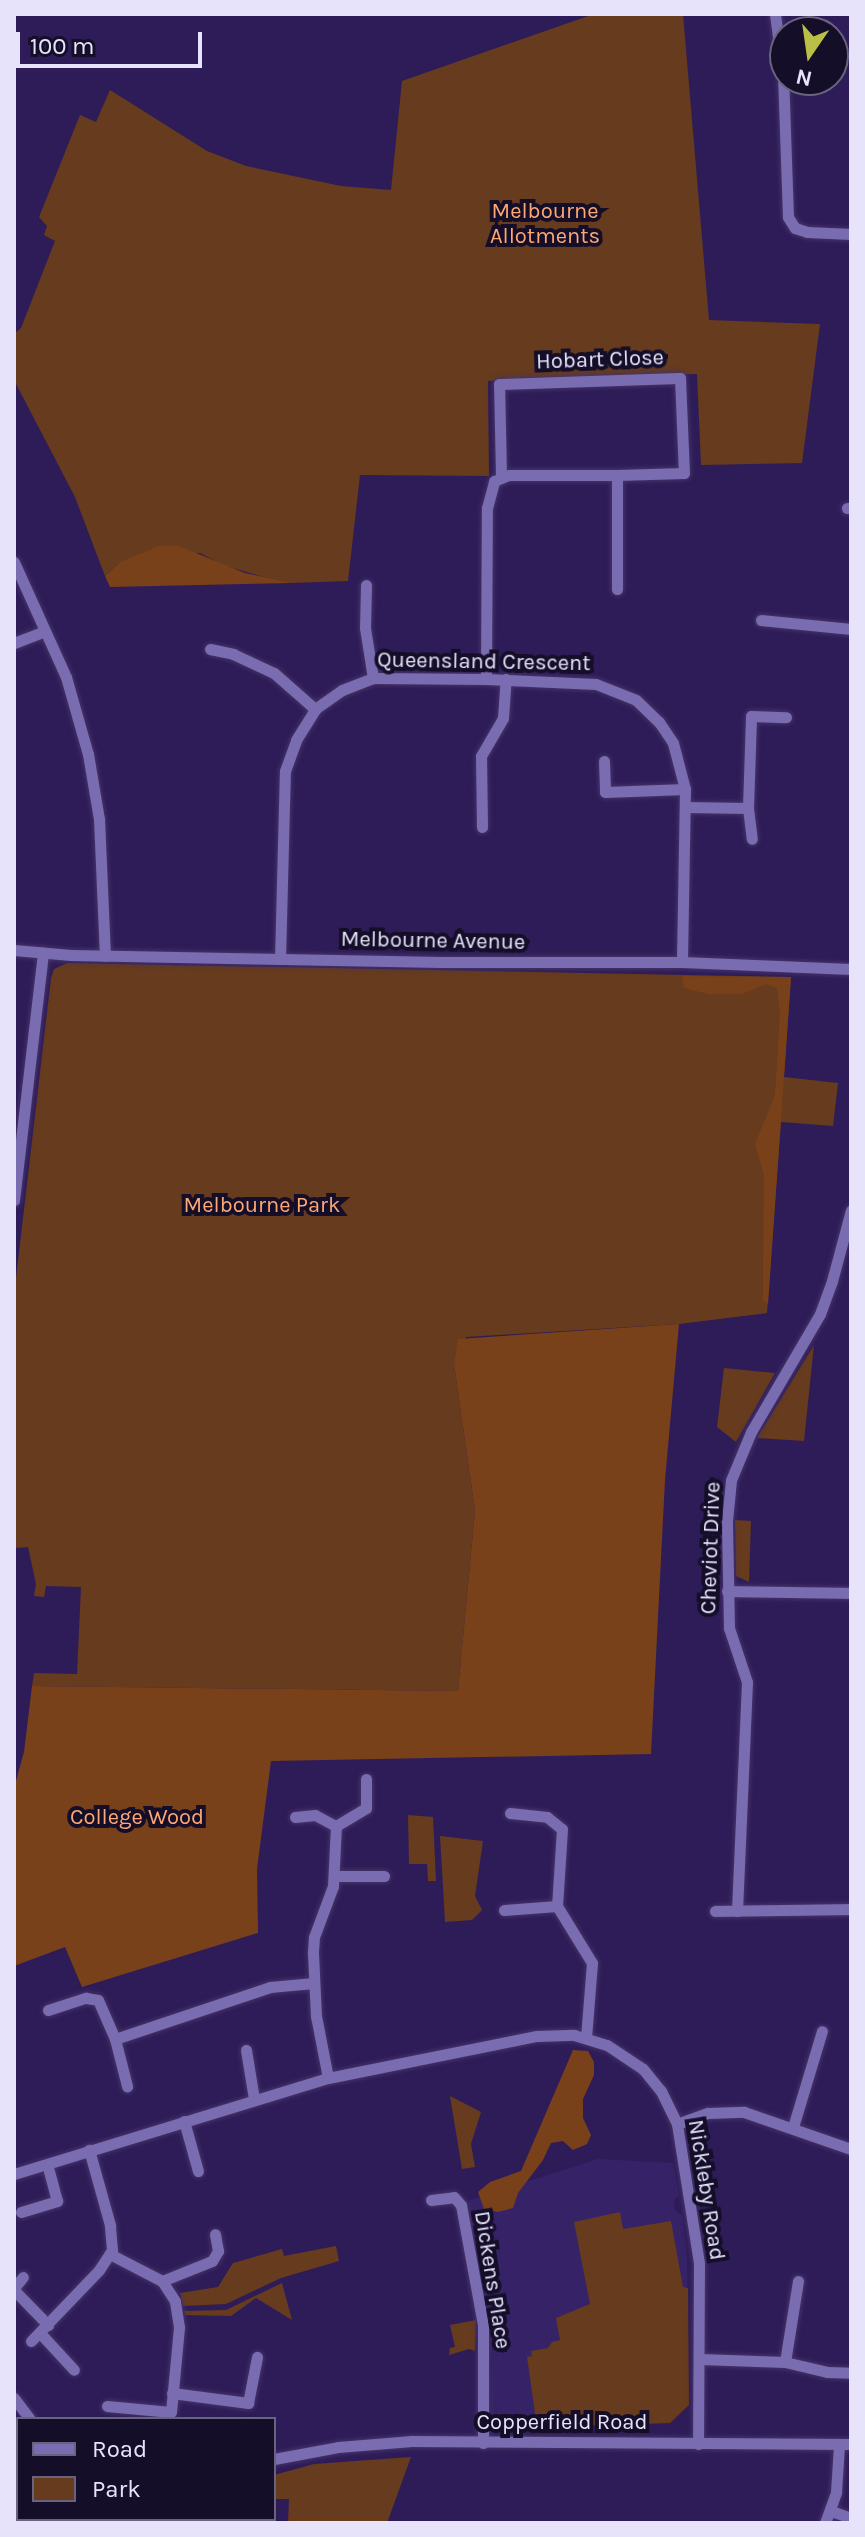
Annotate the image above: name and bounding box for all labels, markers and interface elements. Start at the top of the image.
scale bar [20,16,206,66]
north arrow [769,16,849,96]
text: 100 m [30,32,95,60]
text: N [793,63,815,92]
park label: Melbourne Allotments [490,198,600,250]
street label: Hobart Close [536,345,664,375]
street label: Queensland Crescent [377,647,591,677]
street label: Melbourne Avenue [340,926,526,956]
park label: Melbourne Park [184,1193,340,1219]
street label: Cheviot Drive [695,1481,727,1615]
park label: College Wood [70,1805,204,1831]
street label: Nickleby Road [682,2118,730,2262]
street label: Dickens Place [468,2209,516,2351]
street label: Copperfield Road [477,2410,647,2436]
legend [16,2417,276,2521]
text: Road [92,2435,147,2463]
text: Park [92,2475,141,2503]

